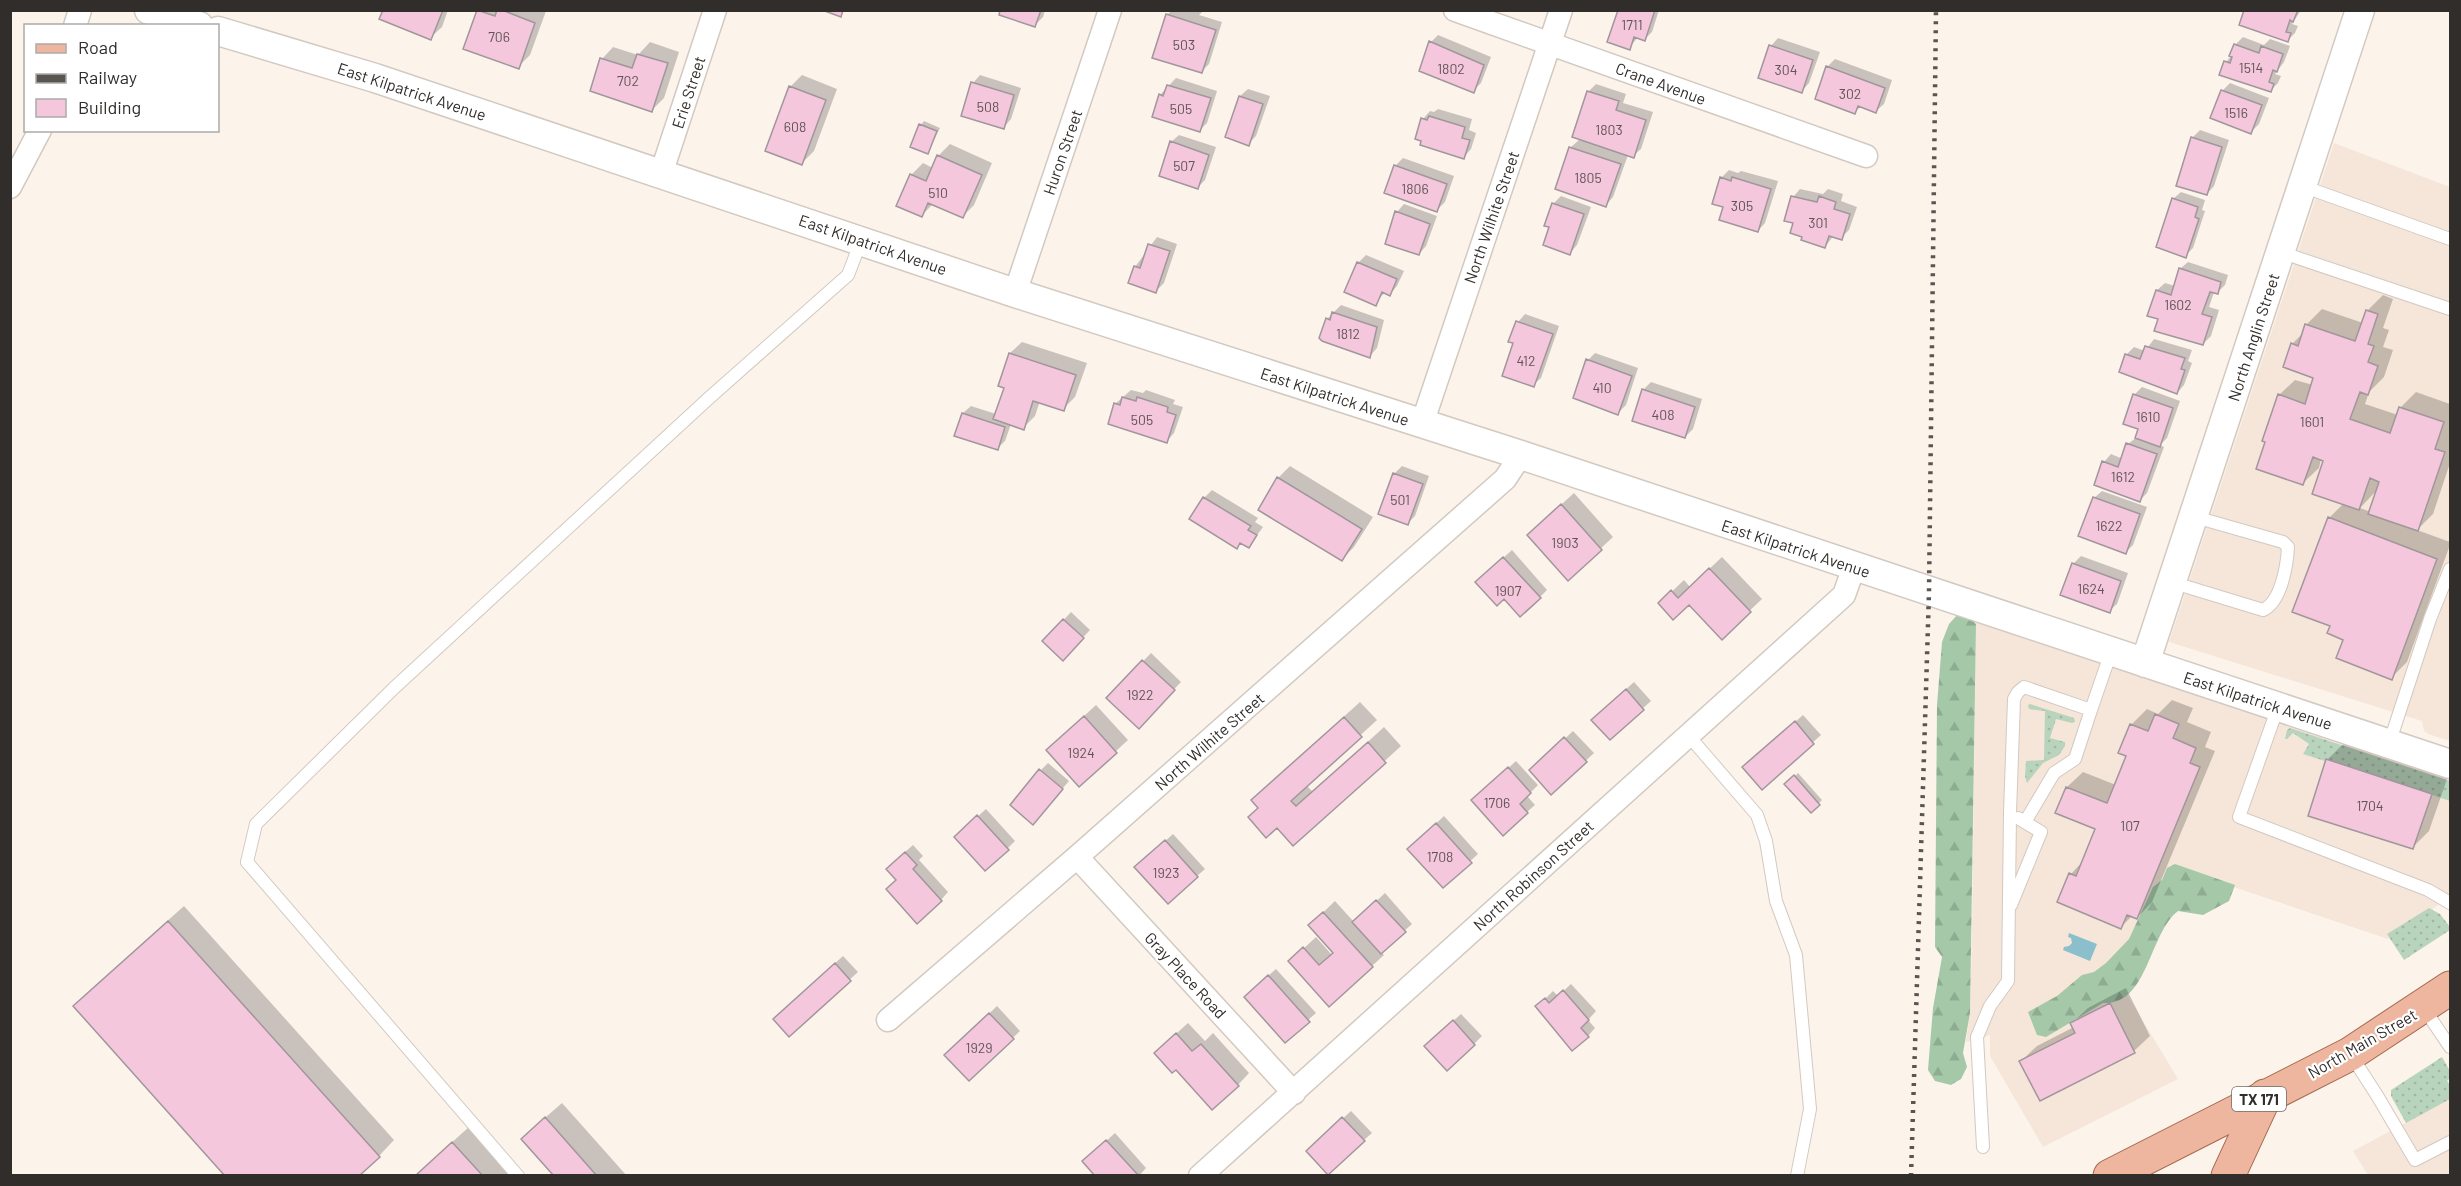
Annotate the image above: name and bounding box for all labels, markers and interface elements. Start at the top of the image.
house number: 1711 [1621,16,1643,33]
legend [24,24,219,132]
house number: 706 [488,28,510,45]
text: Road [78,36,118,58]
house number: 503 [1173,36,1195,53]
street label: Erie Street [667,53,709,131]
street label: East Kilpatrick Avenue [335,58,489,124]
street label: Crane Avenue [1613,58,1709,108]
house number: 1514 [2239,59,2263,76]
house number: 1802 [1437,60,1465,77]
house number: 304 [1775,61,1797,78]
text: Railway [78,66,137,88]
house number: 702 [617,72,639,89]
house number: 302 [1839,85,1861,102]
text: Building [78,96,141,118]
house number: 508 [977,98,999,115]
house number: 505 [1170,100,1192,117]
house number: 1516 [2224,104,2248,121]
street label: Huron Street [1039,107,1085,197]
house number: 608 [784,118,806,135]
house number: 1803 [1595,121,1623,138]
street label: North Wilhite Street [1459,148,1523,286]
house number: 507 [1173,157,1195,174]
house number: 1805 [1574,169,1602,186]
house number: 1806 [1401,180,1429,197]
house number: 510 [928,184,948,201]
house number: 305 [1731,197,1753,214]
street label: East Kilpatrick Avenue [797,210,949,278]
house number: 301 [1808,214,1828,231]
street label: North Anglin Street [2223,271,2283,403]
house number: 1602 [2164,296,2192,313]
house number: 1812 [1336,325,1360,342]
house number: 412 [1517,352,1535,369]
street label: East Kilpatrick Avenue [1258,363,1412,429]
house number: 410 [1592,379,1612,396]
house number: 408 [1652,406,1674,423]
house number: 1610 [2136,408,2160,425]
house number: 505 [1131,411,1153,428]
house number: 1601 [2300,413,2324,430]
house number: 1612 [2111,468,2135,485]
house number: 501 [1390,491,1410,508]
street label: East Kilpatrick Avenue [1719,515,1873,581]
house number: 1622 [2095,517,2123,534]
house number: 1903 [1551,534,1579,551]
house number: 1624 [2077,580,2105,597]
house number: 1907 [1495,582,1522,599]
street label: East Kilpatrick Avenue [2181,667,2335,733]
house number: 1922 [1126,686,1154,703]
street label: North Wilhite Street [1150,688,1268,794]
house number: 1924 [1067,744,1095,761]
house number: 1706 [1484,794,1510,811]
house number: 1704 [2356,797,2384,814]
street label: North Robinson Street [1469,816,1597,934]
house number: 107 [2120,817,2140,834]
house number: 1708 [1427,848,1453,865]
house number: 1923 [1153,864,1179,881]
street label: Gray Place Road [1141,928,1231,1022]
street label: North Main Street [2304,1004,2420,1082]
house number: 1929 [966,1039,993,1056]
road number: TX 171 [2232,1087,2286,1111]

